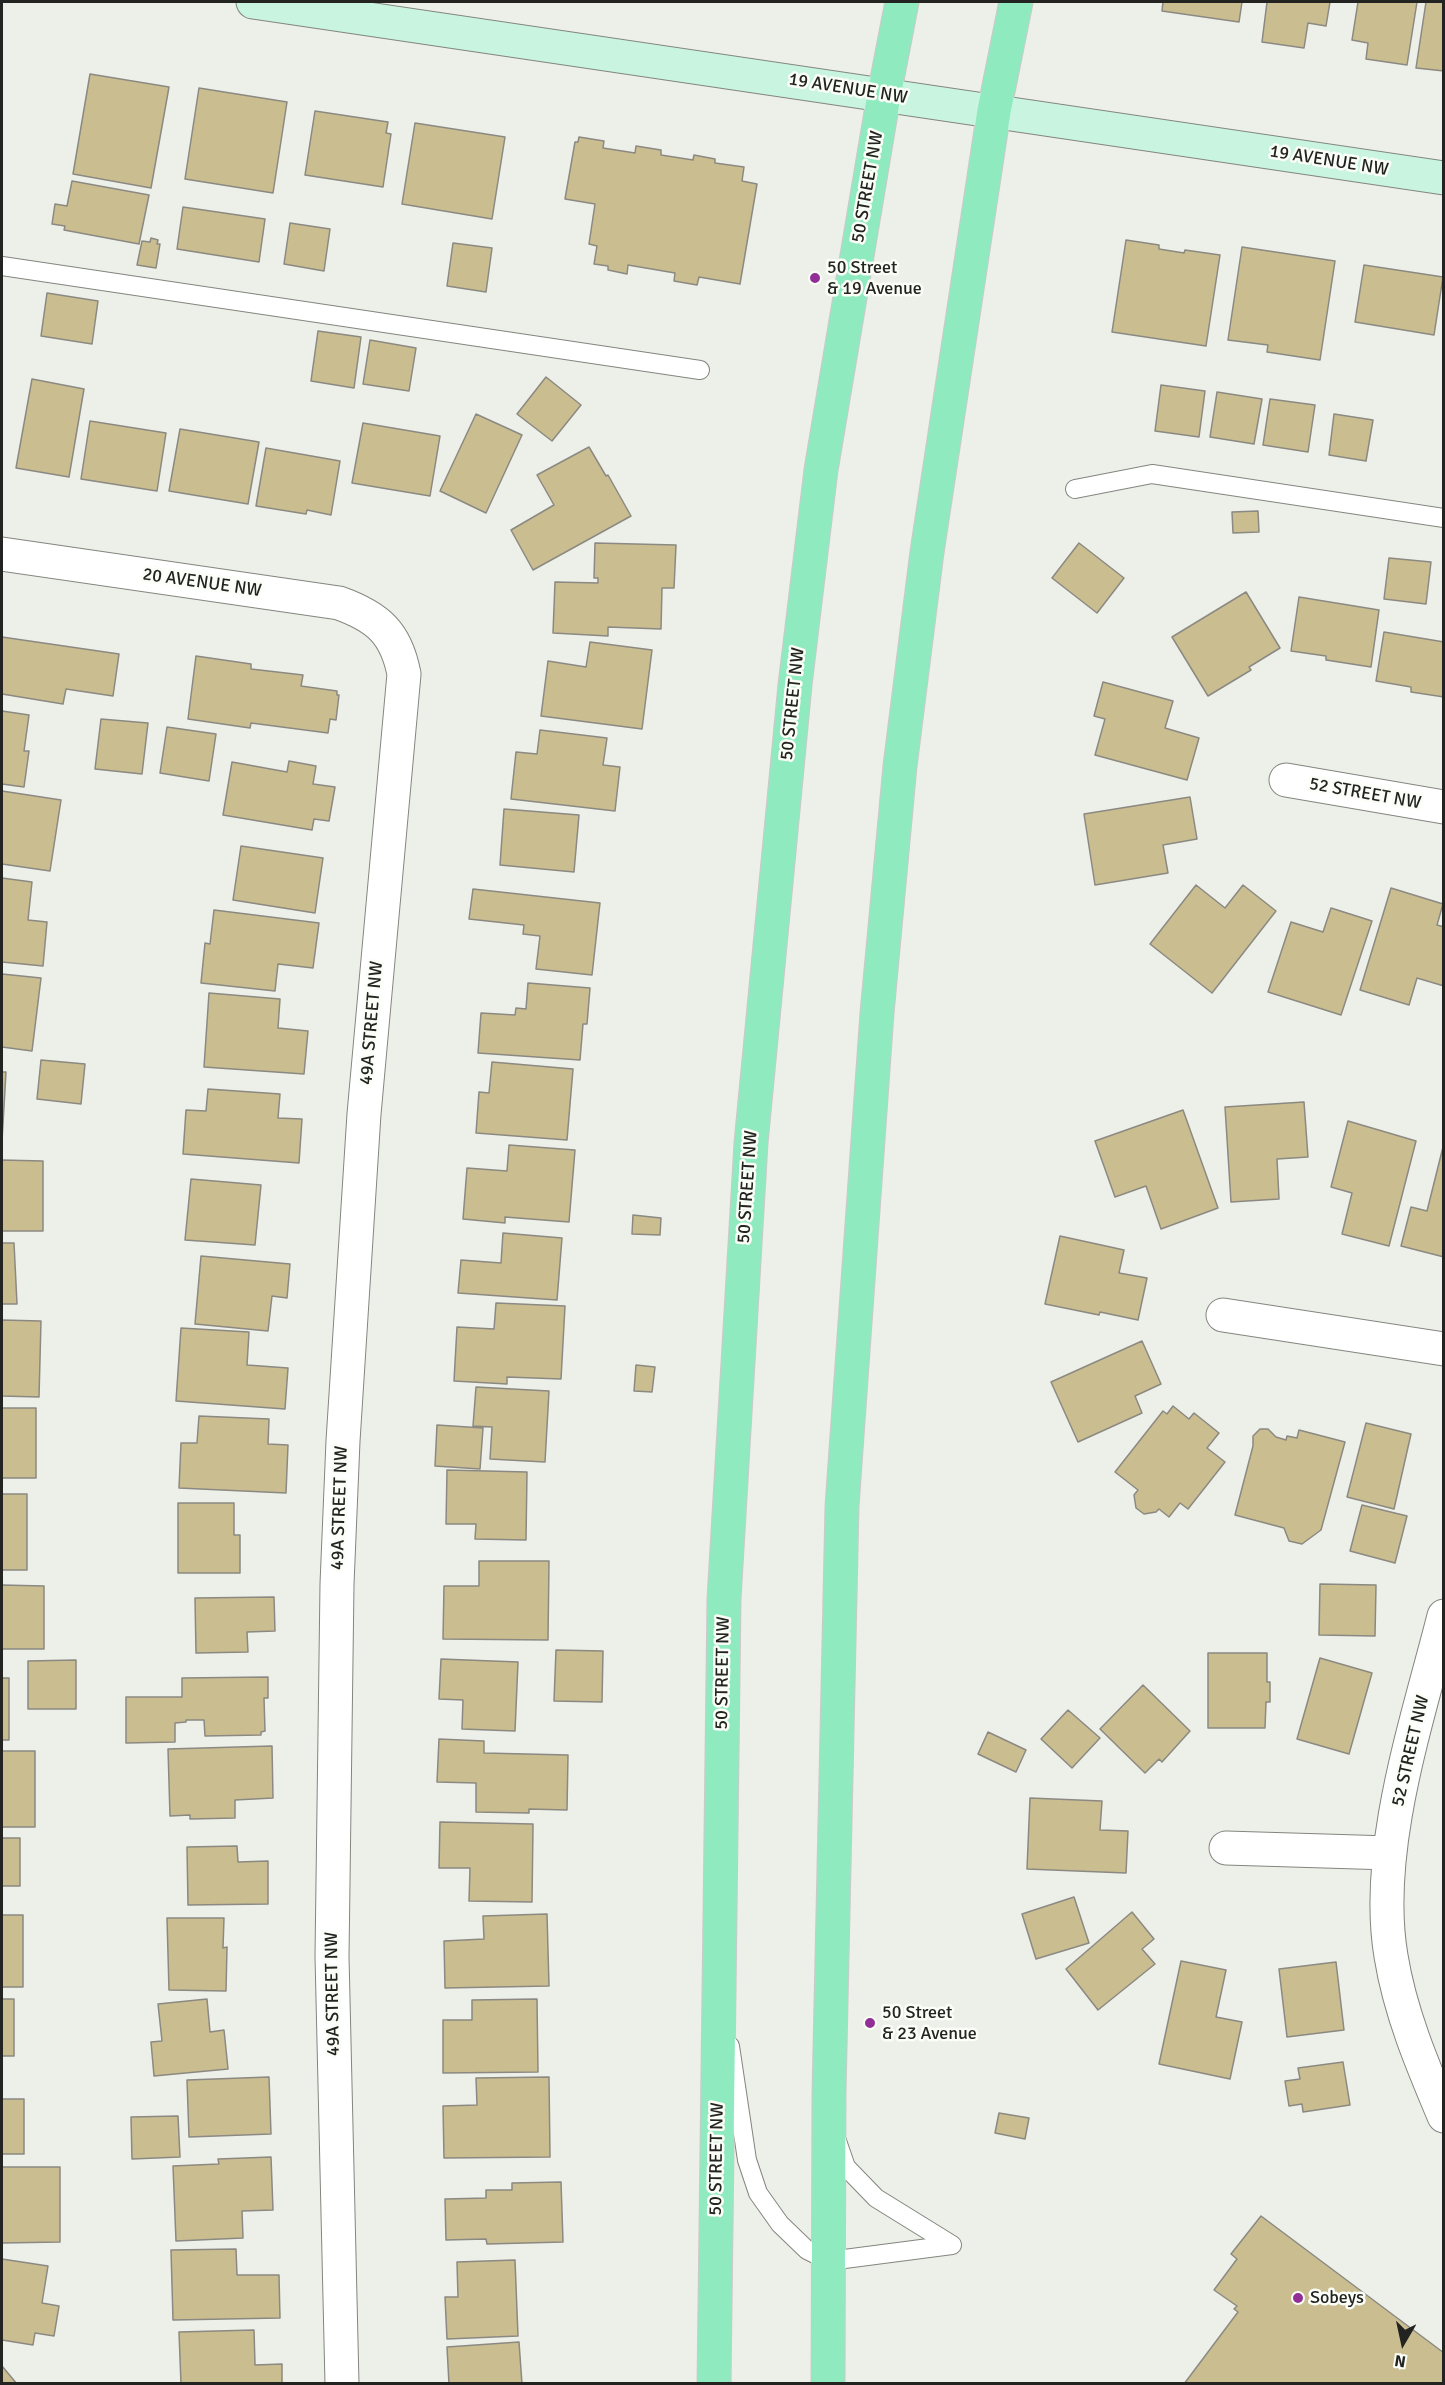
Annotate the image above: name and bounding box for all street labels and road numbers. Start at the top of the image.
street label: 19 AVENUE NW [787,69,909,109]
street label: 50 STREET NW [848,129,888,245]
street label: 19 AVENUE NW [1268,141,1390,181]
street label: 20 AVENUE NW [141,564,263,602]
street label: 50 STREET NW [776,647,810,761]
street label: 52 STREET NW [1307,774,1423,814]
street label: 49A STREET NW [356,960,388,1086]
street label: 50 STREET NW [733,1130,763,1244]
street label: 49A STREET NW [327,1446,353,1570]
street label: 50 STREET NW [711,1616,735,1730]
street label: 52 STREET NW [1388,1693,1434,1809]
street label: 49A STREET NW [321,1932,345,2056]
street label: 50 STREET NW [705,2102,729,2216]

